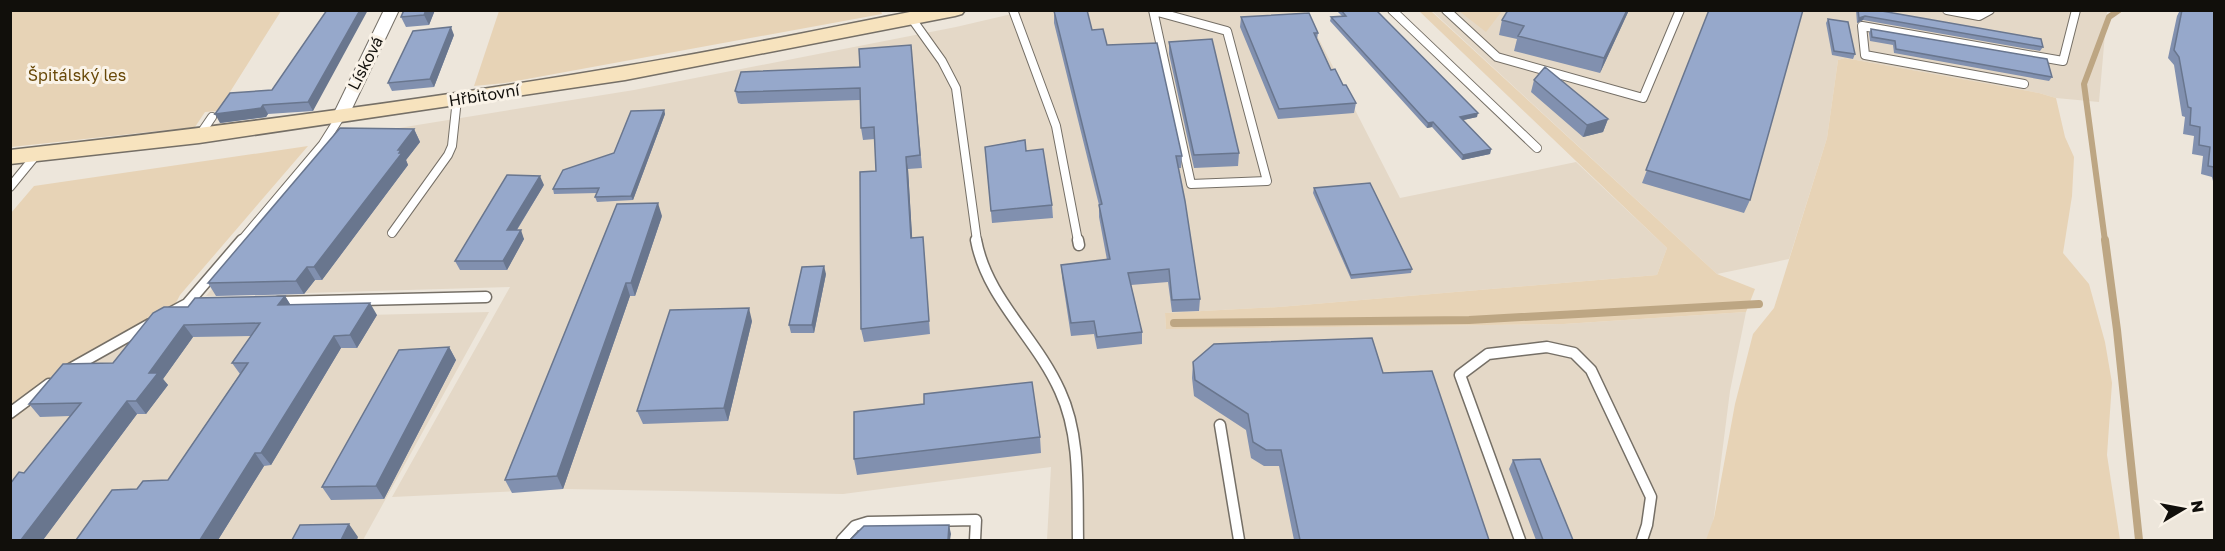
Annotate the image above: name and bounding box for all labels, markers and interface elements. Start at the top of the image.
street label: Lísková [343,33,387,93]
park label: Špitálský les [28,65,126,85]
street label: Hřbitovní [447,79,522,110]
north arrow [2153,479,2213,539]
text: N [2187,499,2209,514]

